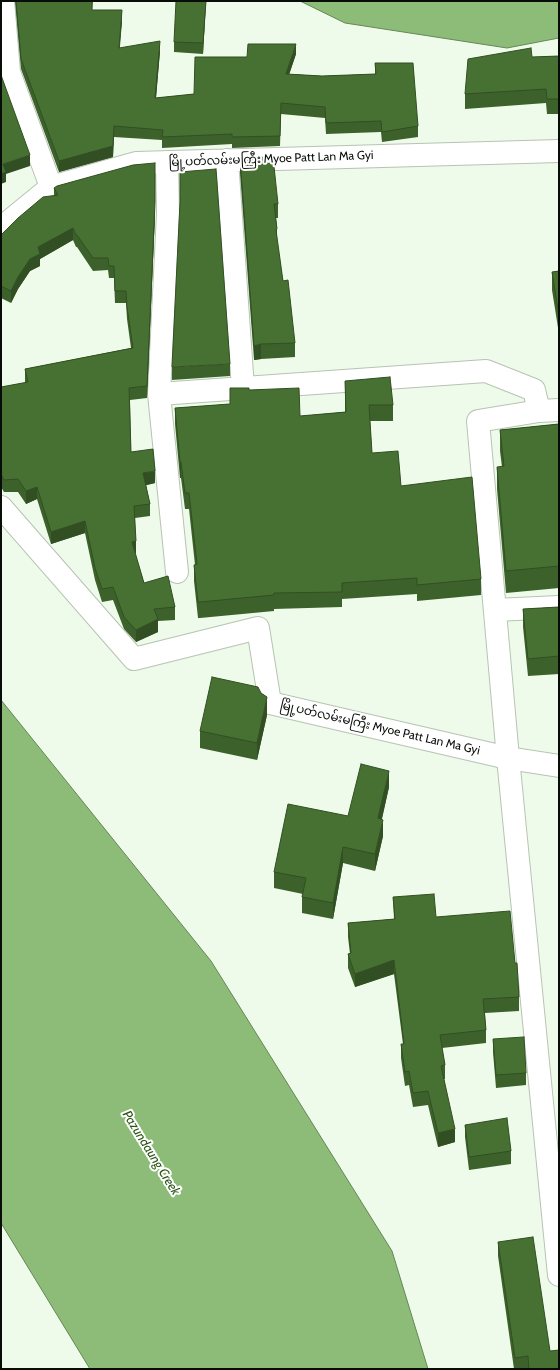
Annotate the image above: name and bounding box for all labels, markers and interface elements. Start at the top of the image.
street label: မြို့ပတ်လမ်းမကြီး Myoe Patt Lan Ma Gyi [168,148,374,170]
street label: မြို့ပတ်လမ်းမကြီး Myoe Patt Lan Ma Gyi [279,698,481,758]
water label: Pazundaung Creek [119,1108,183,1198]

